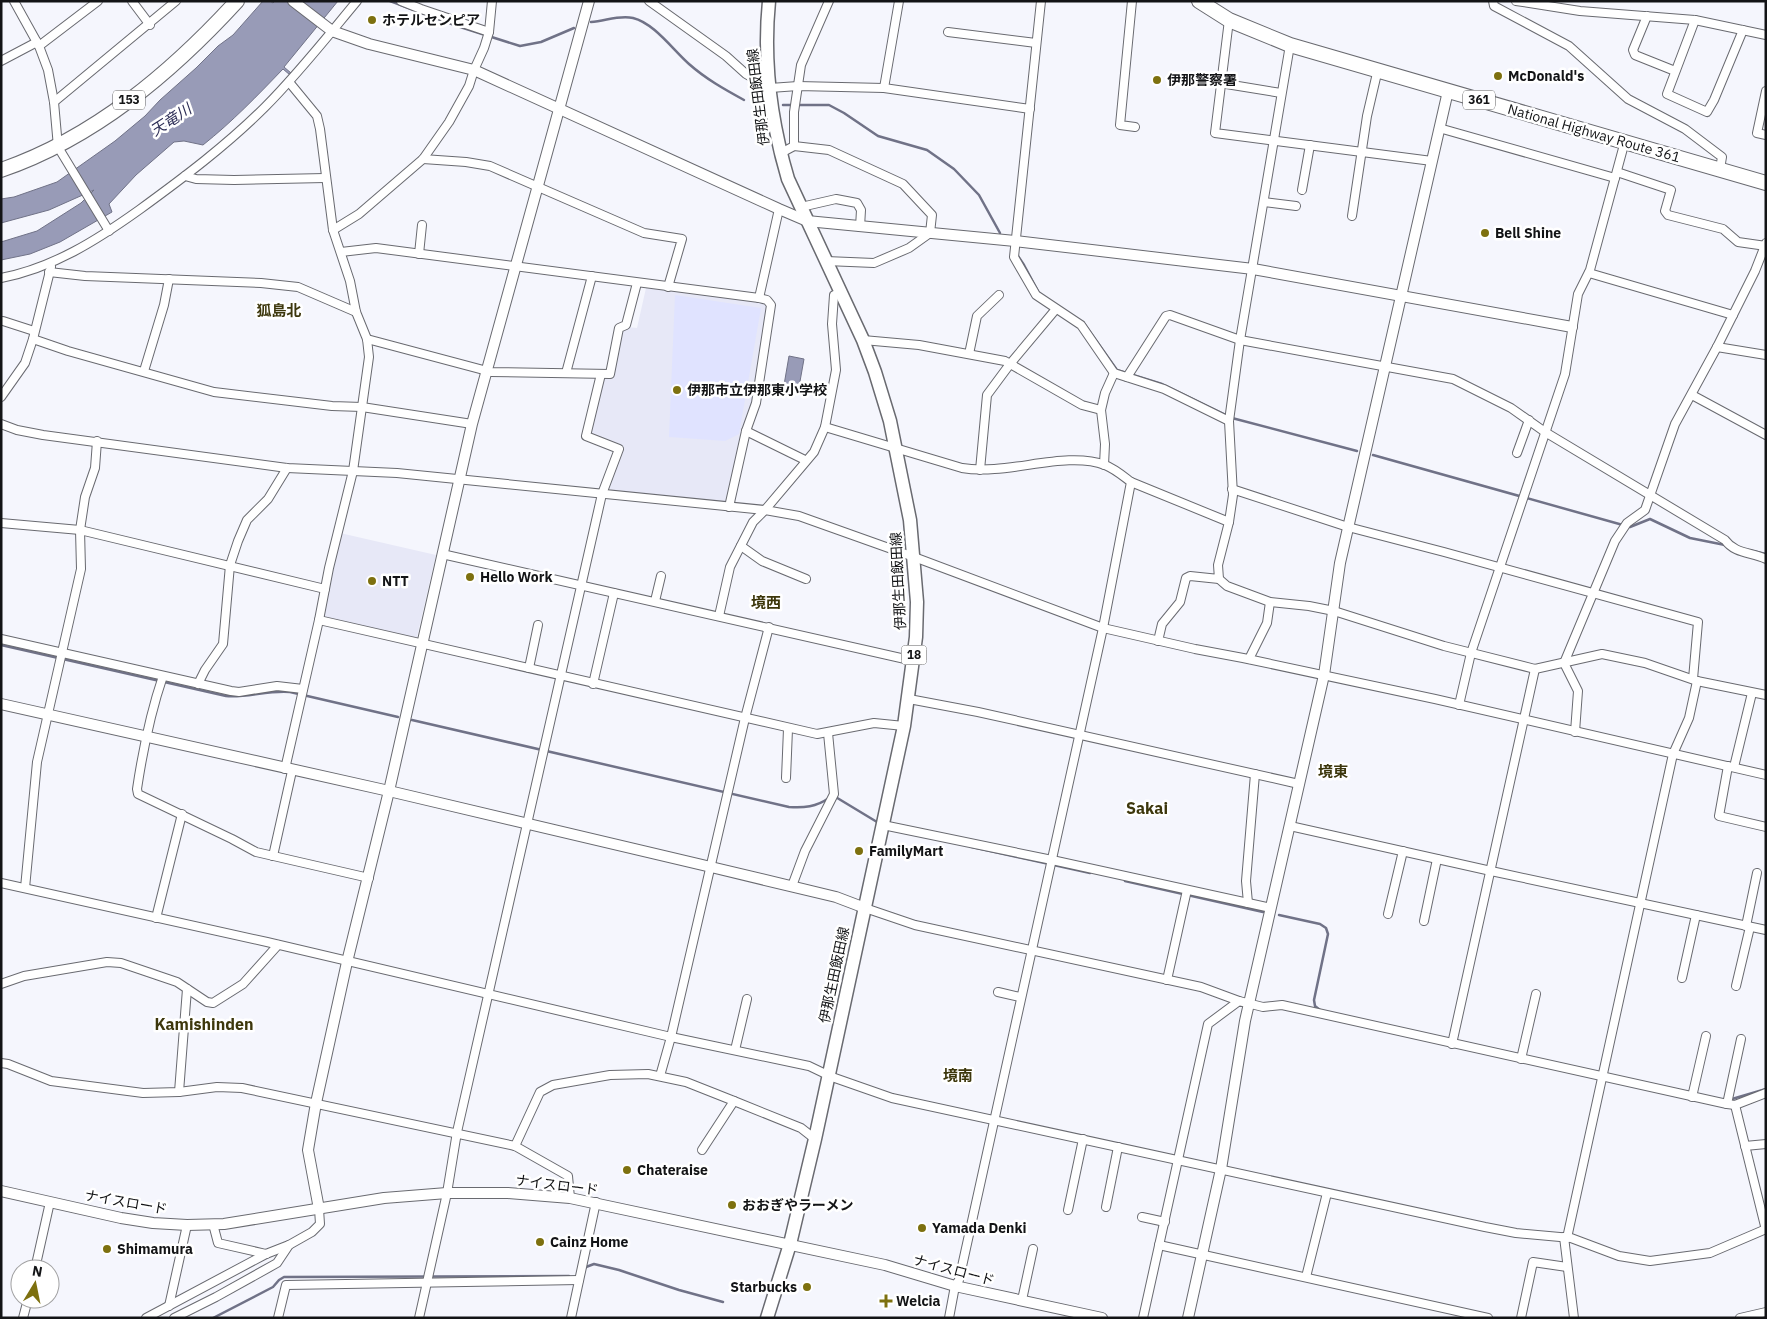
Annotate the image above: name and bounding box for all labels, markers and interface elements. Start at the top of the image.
place label: ホテルセンピア [382,11,480,29]
marker: ホテルセンピア [366,14,378,26]
street label: 伊那生田飯田線 [743,47,773,147]
place label: McDonald's [1508,67,1584,85]
marker: McDonald's [1492,70,1504,82]
place label: 伊那警察署 [1167,71,1237,89]
marker: 伊那警察署 [1151,74,1163,86]
road number: 153 [113,90,145,110]
road number: 361 [1463,90,1495,110]
water label: 天竜川 [147,98,196,140]
street label: National Highway Route 361 [1506,100,1682,166]
place label: Bell Shine [1495,224,1561,242]
marker: Bell Shine [1479,227,1491,239]
district label: 狐島北 [256,301,302,320]
place label: 伊那市立伊那東小学校 [687,381,827,399]
marker: 伊那市立伊那東小学校 [671,384,683,396]
street label: 伊那生田飯田線 [886,532,910,630]
place label: Hello Work [480,568,553,586]
marker: Hello Work [464,571,476,583]
place label: NTT [382,572,409,590]
marker: NTT [366,575,378,587]
district label: 境西 [751,593,781,612]
road number: 18 [902,646,926,664]
district label: 境東 [1318,762,1348,781]
district label: Sakai [1126,798,1168,818]
place label: FamilyMart [869,842,943,860]
marker: FamilyMart [853,845,865,857]
street label: 伊那生田飯田線 [815,925,853,1025]
district label: Kamishinden [155,1014,253,1034]
district label: 境南 [943,1066,973,1085]
place label: Chateraise [637,1161,708,1179]
marker: Chateraise [621,1164,633,1176]
street label: ナイスロード [514,1171,600,1199]
street label: ナイスロード [83,1186,169,1218]
place label: おおぎやラーメン [742,1196,853,1214]
marker: おおぎやラーメン [726,1199,738,1211]
place label: Yamada Denki [932,1219,1026,1237]
marker: Yamada Denki [916,1222,928,1234]
place label: Cainz Home [550,1233,629,1251]
marker: Cainz Home [534,1236,546,1248]
place label: Shimamura [117,1240,193,1258]
marker: Shimamura [101,1243,113,1255]
street label: ナイスロード [911,1250,997,1290]
north arrow [10,1259,60,1309]
text: N [31,1261,44,1281]
place label: Starbucks [730,1278,797,1296]
marker: Starbucks [801,1281,813,1293]
place label: Welcia [896,1292,941,1310]
marker: Welcia [880,1295,892,1307]

